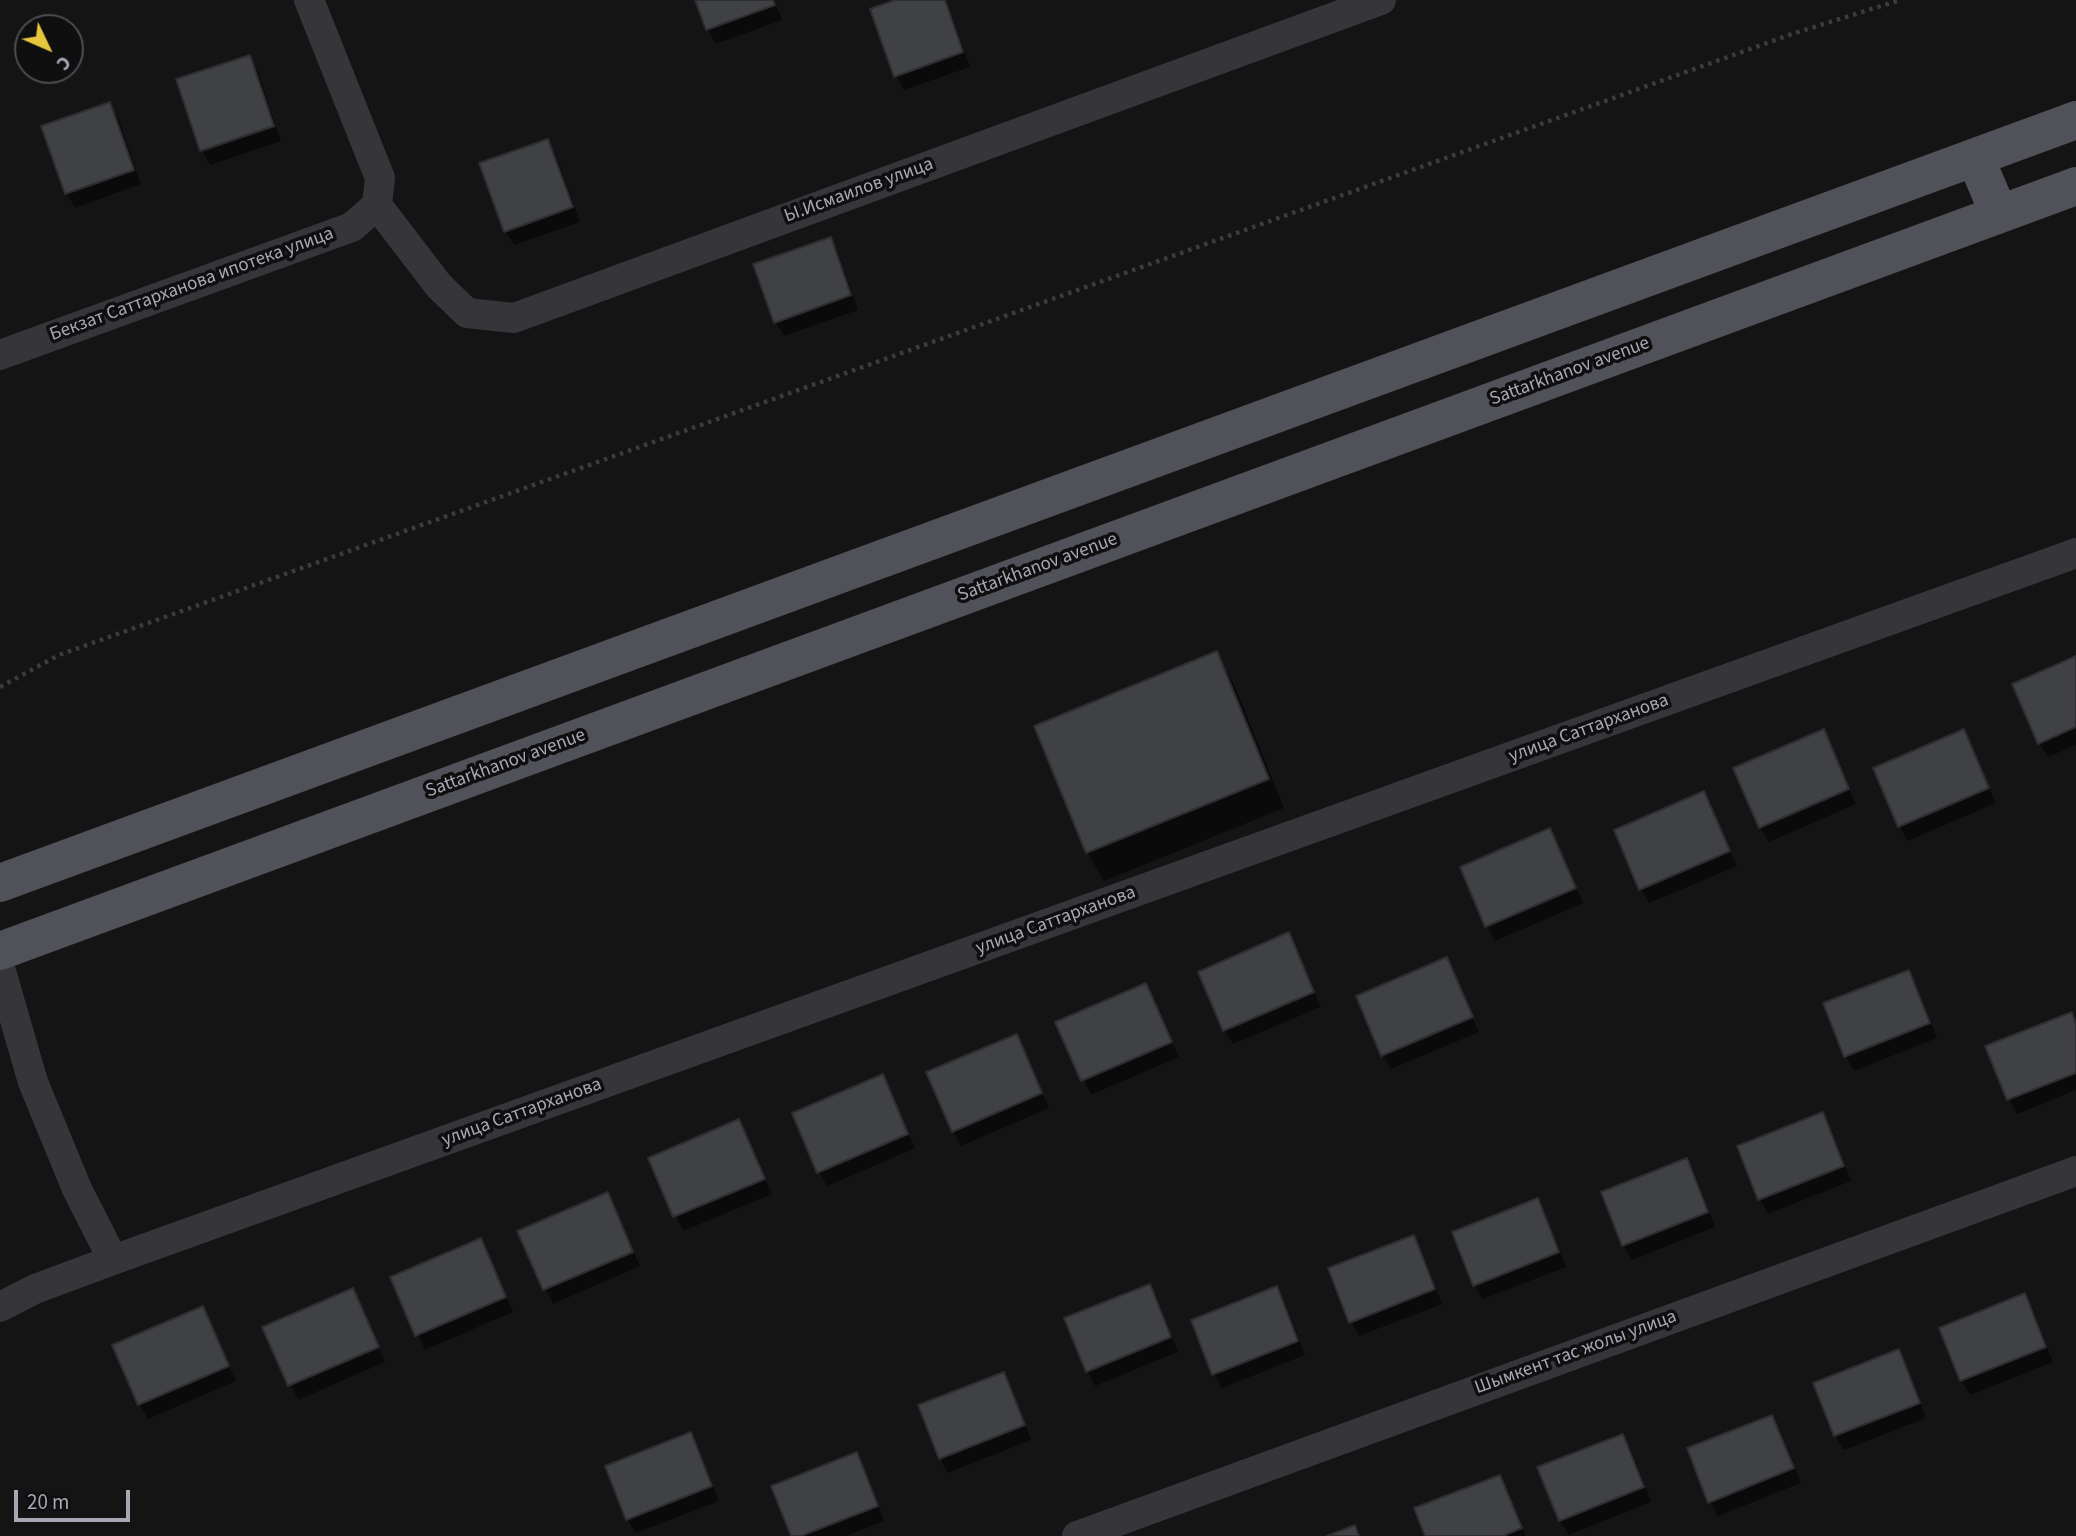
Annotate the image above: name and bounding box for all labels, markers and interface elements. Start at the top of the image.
north arrow [14,14,84,84]
text: С [49,49,77,76]
street label: Ы.Исмаилов улица [781,153,937,229]
street label: Бекзат Саттарханова ипотека улица [47,223,337,347]
street label: Sattarkhanov avenue [1487,333,1653,411]
street label: Sattarkhanov avenue [955,529,1121,607]
street label: улица Саттарханова [1506,690,1672,768]
street label: Sattarkhanov avenue [423,725,589,803]
street label: улица Саттарханова [973,882,1139,960]
street label: улица Саттарханова [439,1074,605,1152]
street label: Шымкент тас жолы улица [1472,1306,1680,1400]
scale bar [18,1476,133,1520]
text: 20 m [27,1487,69,1517]

